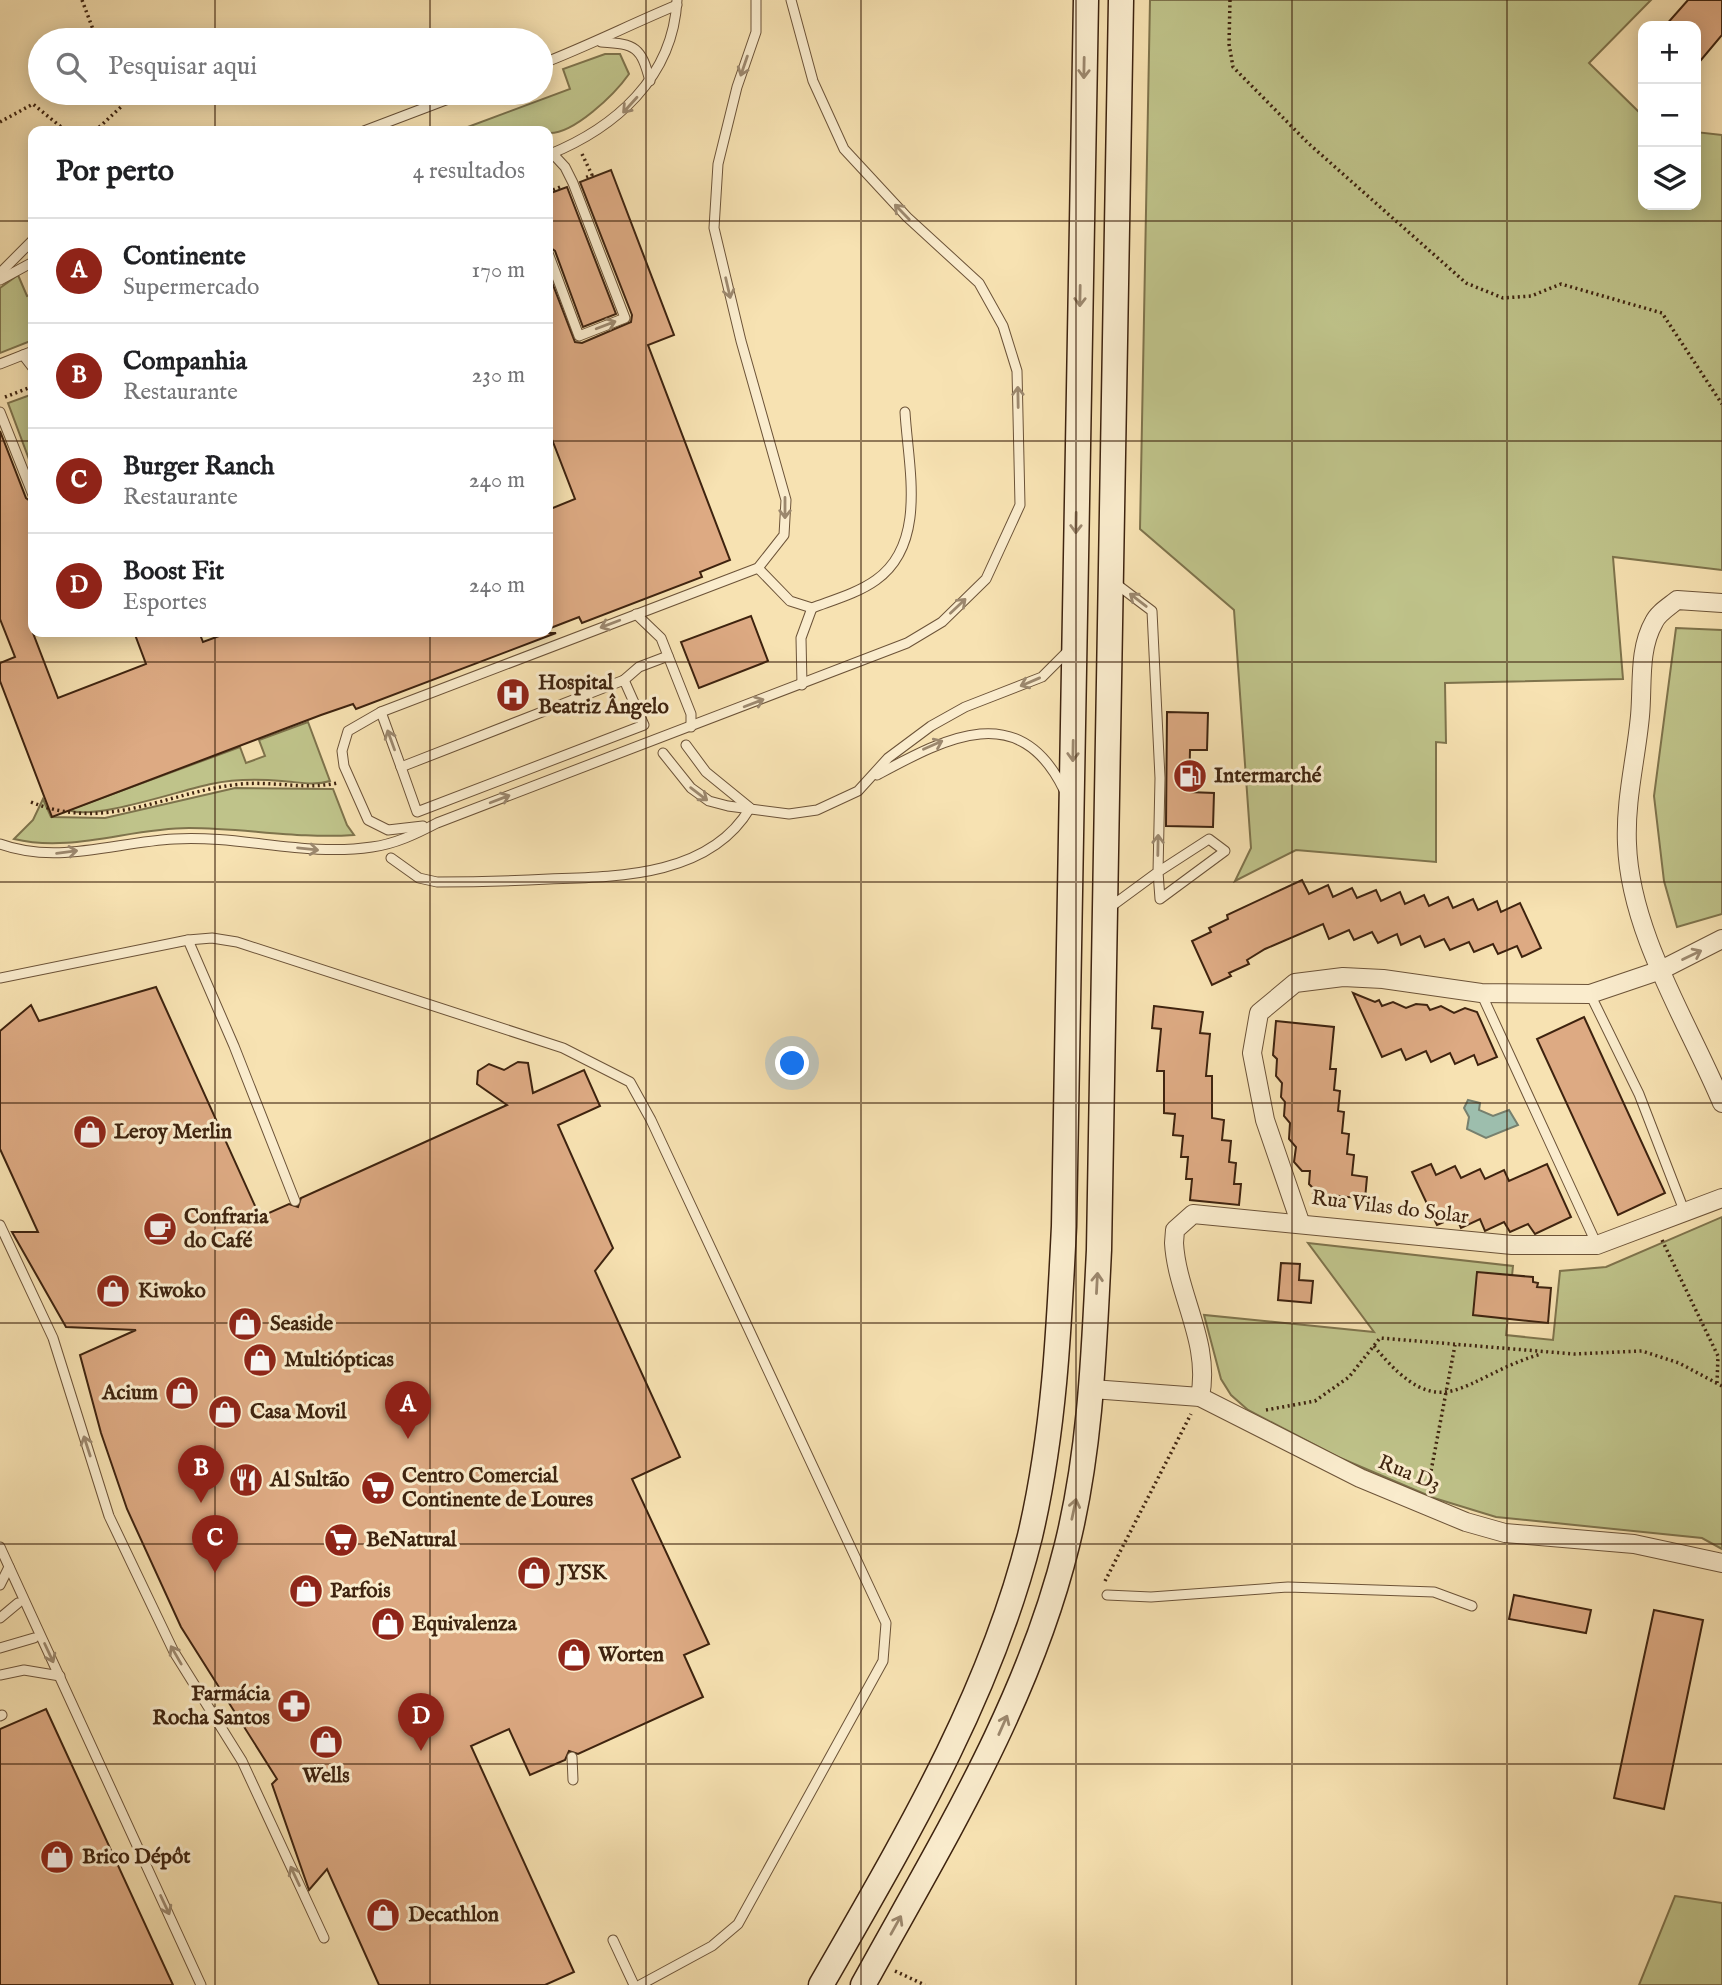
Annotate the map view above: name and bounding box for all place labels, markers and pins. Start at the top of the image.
place label: Hospital Beatriz Ângelo [538,670,669,721]
hospital icon: Hospital Beatriz Ângelo [494,676,532,714]
fuel station icon: Intermarché [1171,757,1209,795]
place label: Intermarché [1214,763,1322,790]
shop icon: Leroy Merlin [71,1113,109,1151]
place label: Leroy Merlin [114,1119,232,1146]
place label: Confraria do Café [184,1204,269,1255]
cafe icon: Confraria do Café [141,1210,179,1248]
shop icon: Kiwoko [94,1272,132,1310]
place label: Kiwoko [138,1278,207,1305]
shop icon: Seaside [226,1305,264,1343]
place label: Seaside [270,1311,334,1338]
shop icon: Multiópticas [241,1341,279,1379]
place label: Multiópticas [284,1347,394,1374]
shop icon: Acium [163,1374,201,1412]
place label: Acium [101,1380,159,1407]
pin: A [385,1381,431,1439]
shop icon: Casa Movil [206,1393,244,1431]
place label: Casa Movil [250,1399,348,1426]
pin: B [178,1445,224,1503]
restaurant icon: Al Sultão [227,1461,265,1499]
place label: Centro Comercial Continente de Loures [402,1463,593,1514]
place label: Al Sultão [269,1467,350,1494]
supermarket icon: Centro Comercial Continente de Loures [359,1469,397,1507]
pin: C [192,1515,238,1573]
supermarket icon: BeNatural [322,1521,360,1559]
place label: BeNatural [366,1527,458,1554]
shop icon: JYSK [515,1554,553,1592]
place label: JYSK [555,1560,608,1587]
shop icon: Parfois [287,1572,325,1610]
place label: Parfois [330,1578,391,1605]
shop icon: Equivalenza [369,1605,407,1643]
place label: Equivalenza [412,1611,518,1638]
shop icon: Worten [555,1636,593,1674]
place label: Worten [597,1642,664,1669]
place label: Farmácia Rocha Santos [152,1681,271,1732]
pharmacy icon: Farmácia Rocha Santos [275,1687,313,1725]
pin: D [398,1693,444,1751]
shop icon: Wells [307,1723,345,1761]
place label: Wells [301,1763,350,1790]
shop icon: Brico Dépôt [38,1838,76,1876]
place label: Brico Dépôt [82,1844,191,1871]
shop icon: Decathlon [364,1896,402,1934]
place label: Decathlon [408,1902,499,1929]

